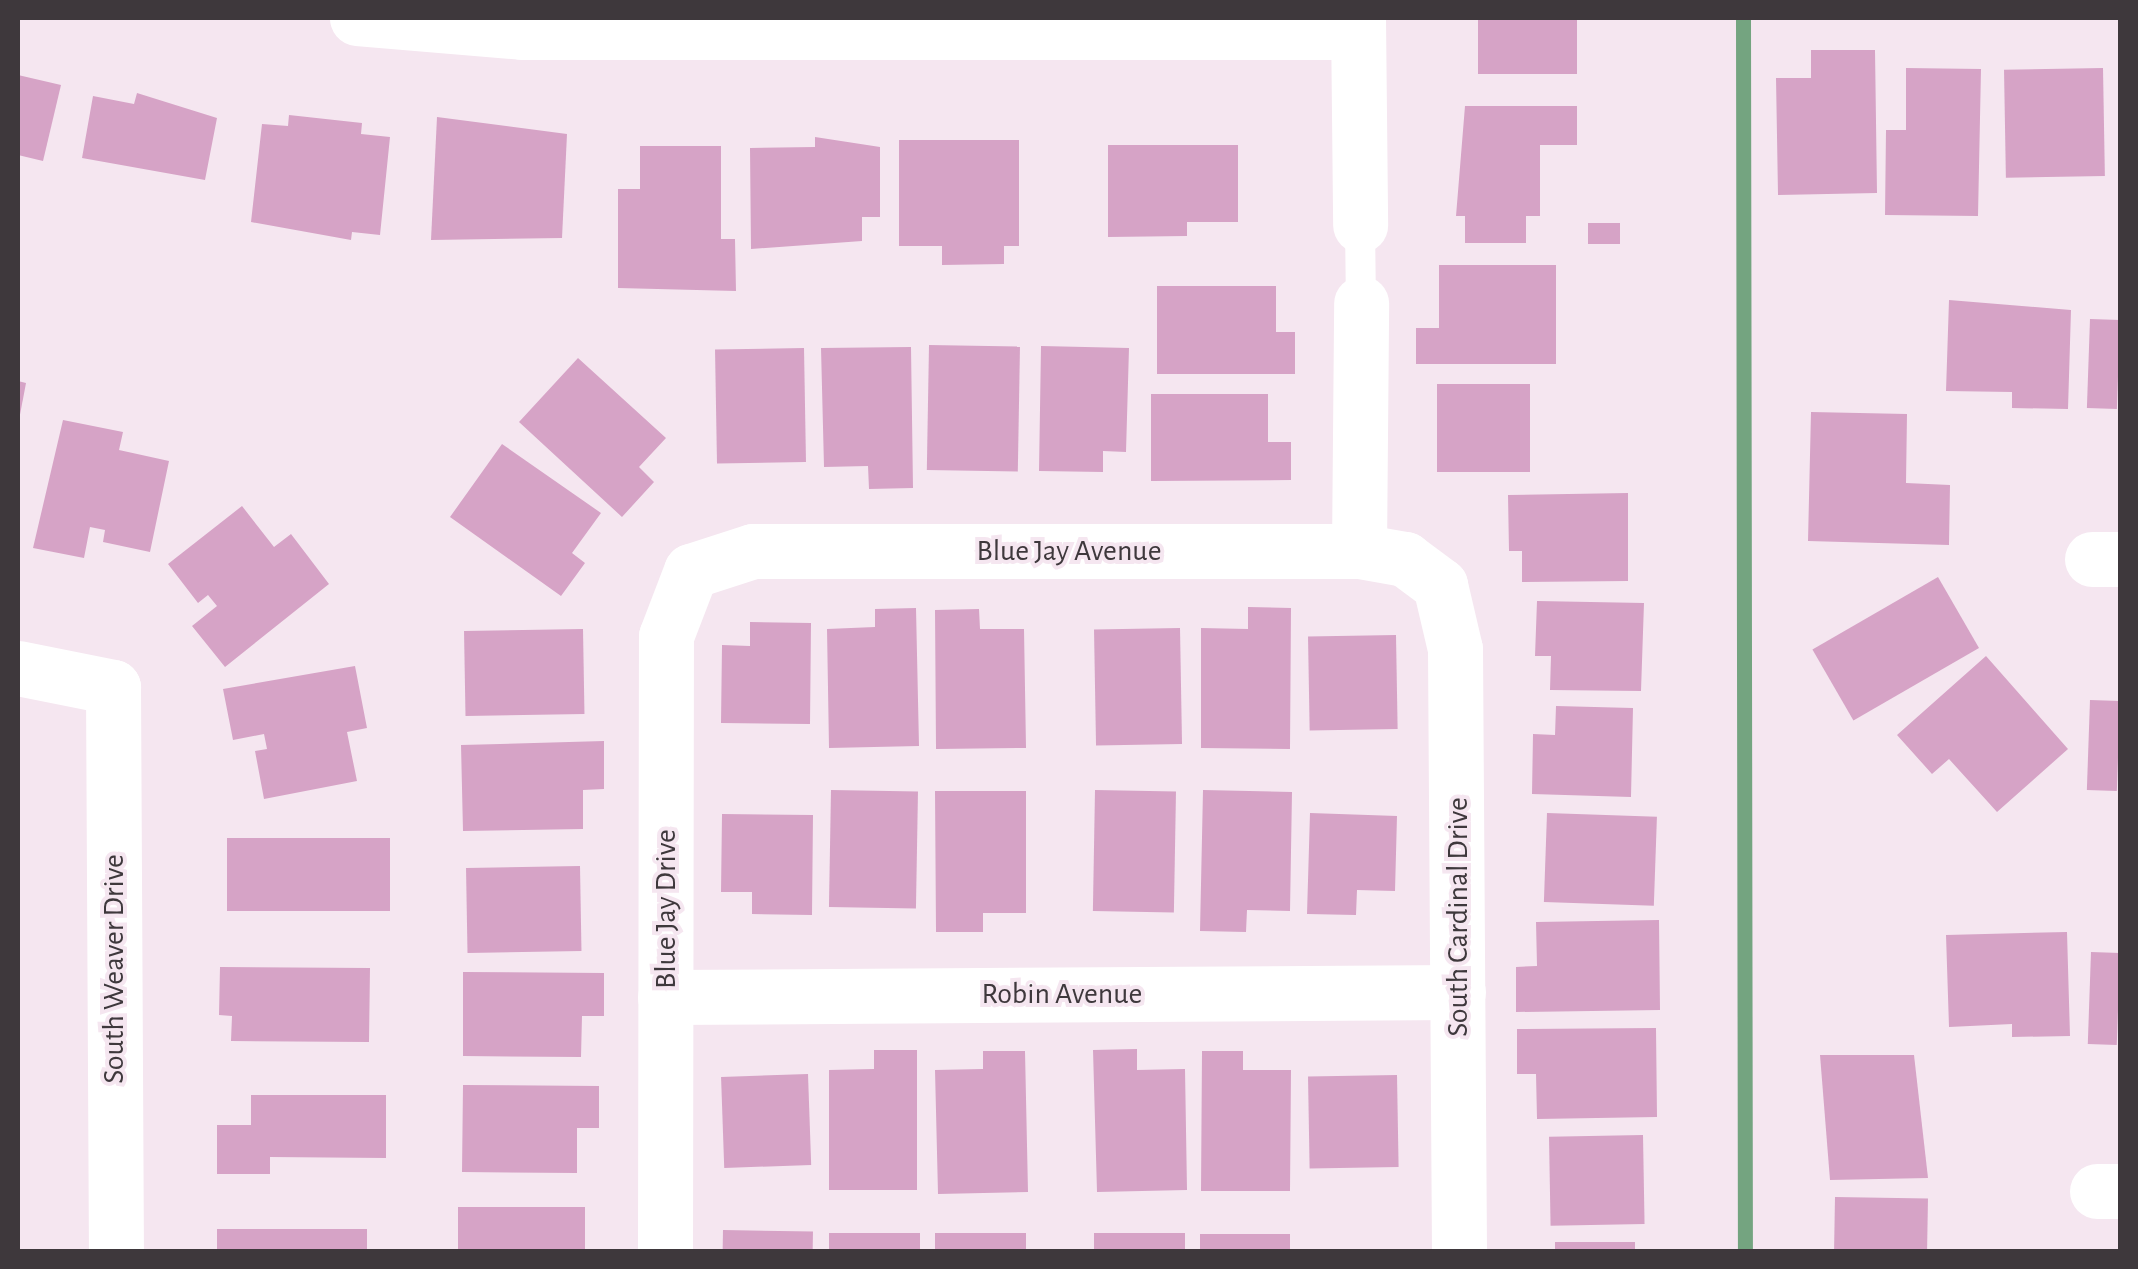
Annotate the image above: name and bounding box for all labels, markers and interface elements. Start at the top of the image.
street label: Blue Jay Avenue [977,533,1161,569]
street label: South Cardinal Drive [1440,797,1476,1037]
street label: Blue Jay Drive [648,829,684,989]
street label: South Weaver Drive [96,854,132,1084]
street label: Robin Avenue [982,976,1142,1012]

